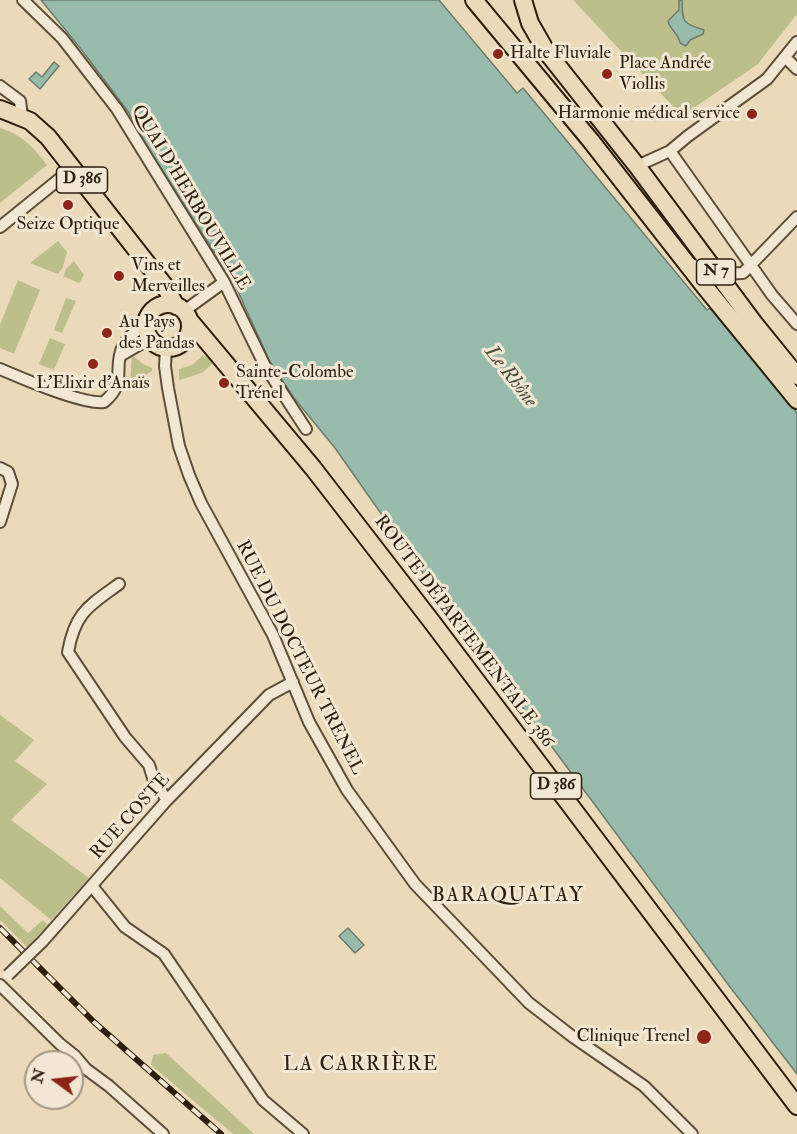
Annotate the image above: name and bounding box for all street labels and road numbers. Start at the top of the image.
street label: QUAI D'HERBOUVILLE [126,101,254,295]
road number: D 386 [56,167,107,193]
road number: N 7 [696,259,736,285]
street label: ROUTE DÉPARTEMENTALE 386 [369,512,557,752]
street label: RUE DU DOCTEUR TRENEL [230,537,368,779]
street label: RUE COSTE [87,769,175,865]
road number: D 386 [530,773,582,799]

